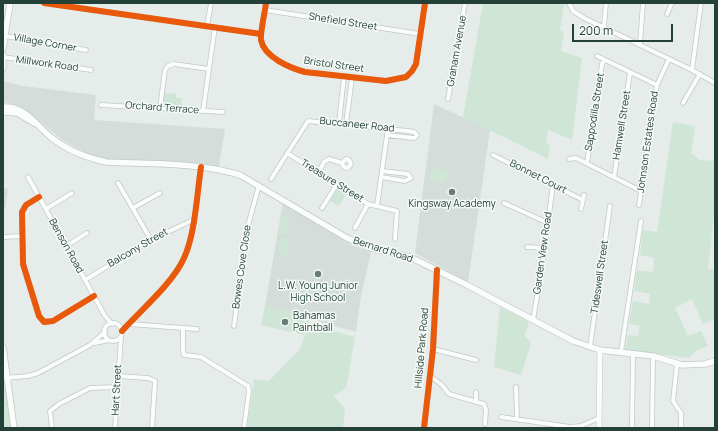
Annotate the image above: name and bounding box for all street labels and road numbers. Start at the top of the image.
street label: Shefield Street [308,11,378,33]
street label: Graham Avenue [445,14,469,88]
street label: Village Corner [12,32,78,54]
street label: Millwork Road [15,54,79,74]
street label: Bristol Street [303,55,365,75]
street label: Sappodilla Street [583,72,607,152]
street label: Hamwell Street [611,89,633,161]
street label: Johnson Estates Road [635,90,661,194]
street label: Orchard Terrace [125,99,199,117]
street label: Buccaneer Road [319,115,395,135]
street label: Treasure Street [298,157,366,205]
street label: Bonnet Court [507,157,569,197]
street label: Garden View Road [531,211,555,295]
street label: Benson Road [46,217,86,275]
street label: Bowes Cove Close [230,224,254,310]
street label: Balcony Street [106,226,170,270]
street label: Bernard Road [352,235,414,265]
street label: Tideswell Street [589,239,611,315]
street label: Hillside Park Road [413,307,431,389]
street label: Hart Street [110,364,124,416]

